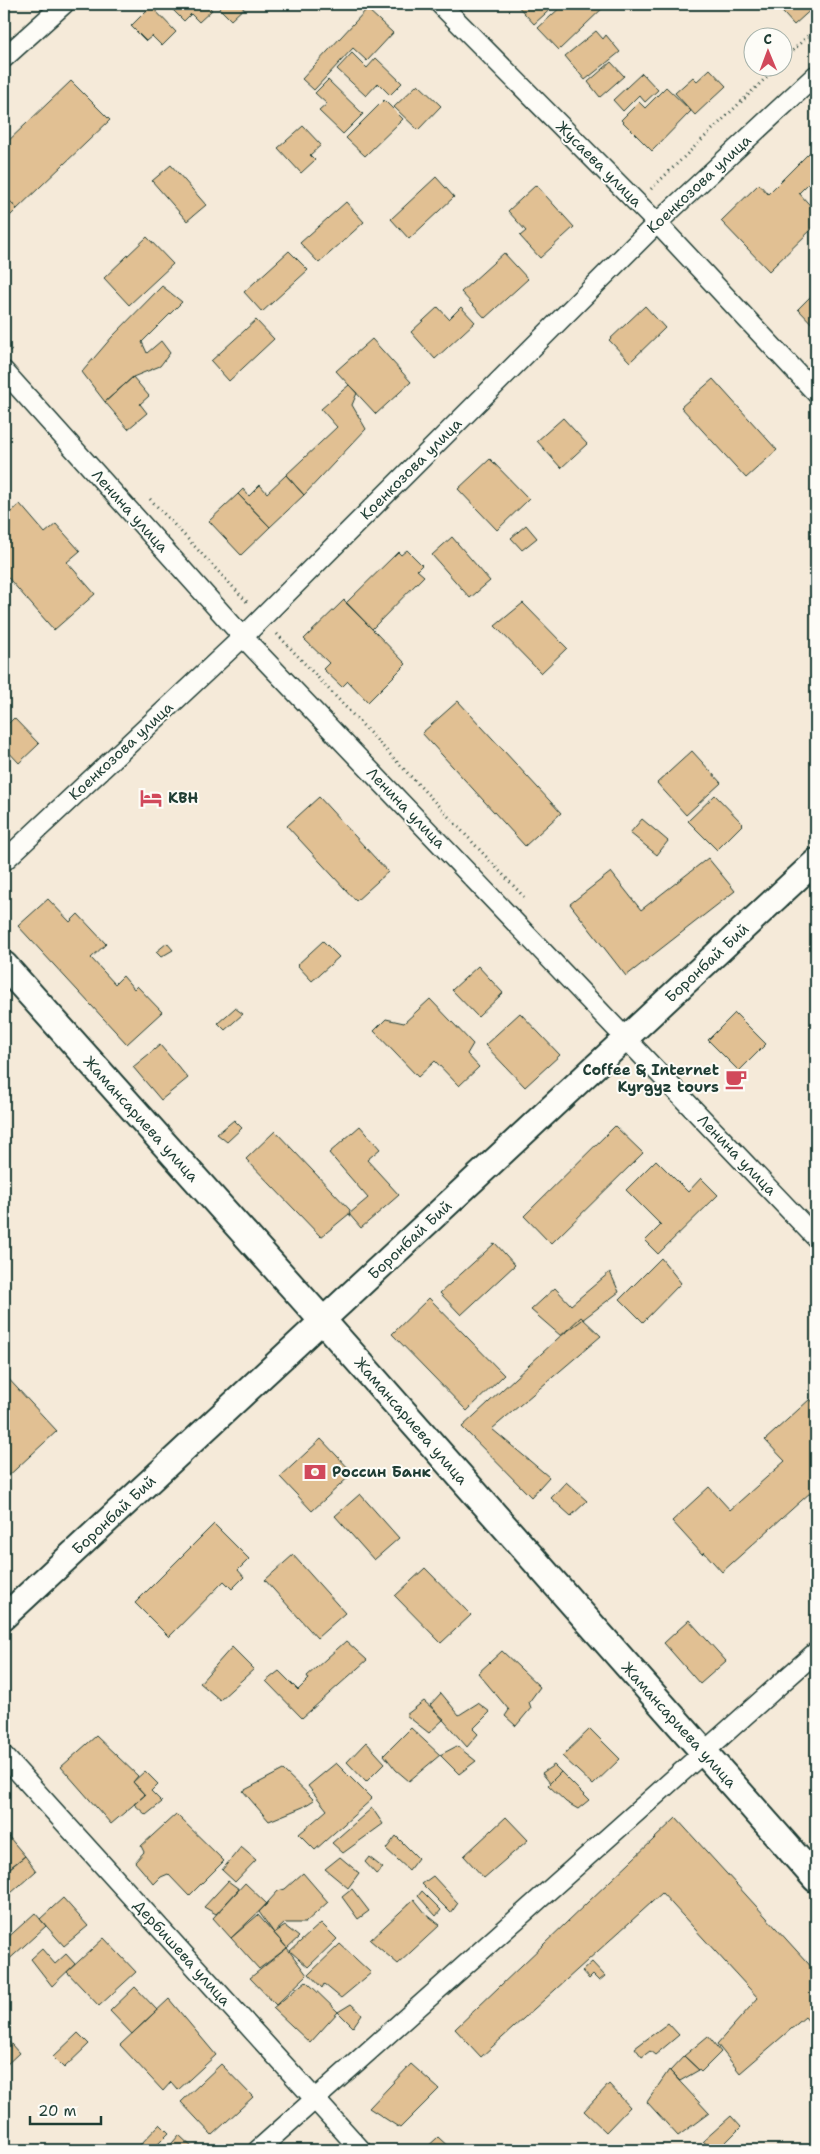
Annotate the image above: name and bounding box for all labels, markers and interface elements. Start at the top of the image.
north arrow [742,28,792,78]
text: С [763,30,772,48]
street label: Жусаева улица [552,117,647,212]
street label: Коенкозова улица [642,130,756,238]
street label: Коенкозова улица [356,413,467,524]
street label: Ленина улица [87,465,173,557]
street label: Коенкозова улица [64,697,178,805]
street label: Ленина улица [362,763,450,853]
hotel icon: KBH [138,785,164,811]
place label: KBH [168,788,198,808]
street label: Боронбай Бий [661,919,753,1007]
street label: Жамансариева улица [79,1052,203,1187]
place label: Coffee & Internet Kyrgyz tours [583,1060,719,1097]
cafe icon: Coffee & Internet Kyrgyz tours [723,1066,749,1092]
street label: Ленина улица [693,1110,781,1200]
street label: Боронбай Бий [364,1196,456,1284]
street label: Жамансариева улица [350,1353,472,1489]
bank icon: Россин Банк [302,1459,328,1485]
place label: Россин Банк [332,1462,432,1482]
street label: Боронбай Бий [68,1471,160,1559]
street label: Жамансариева улица [617,1658,741,1793]
street label: Дербишева улица [129,1896,235,2011]
scale bar [30,2094,101,2126]
text: 20 m [38,2101,77,2121]

